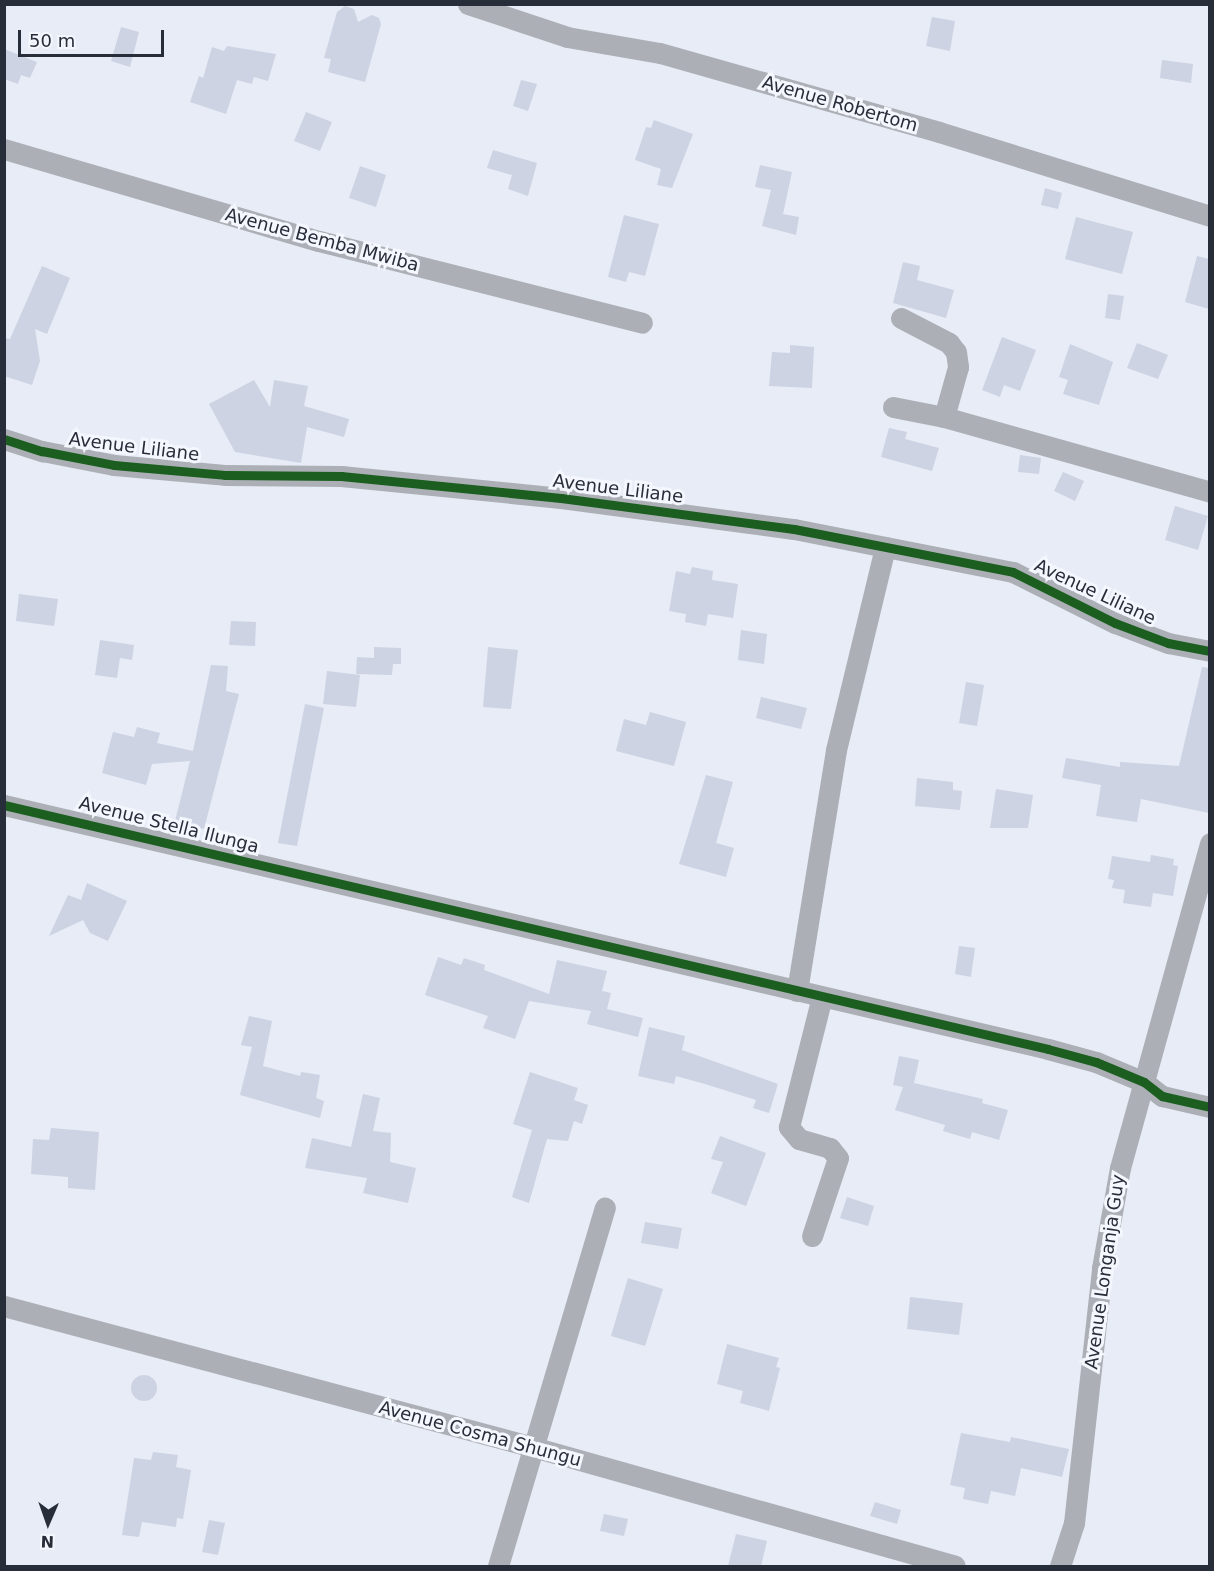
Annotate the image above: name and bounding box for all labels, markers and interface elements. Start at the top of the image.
scale bar [21,18,166,56]
text: 50 m [29,30,75,51]
street label: Avenue Robertom [760,71,920,137]
street label: Avenue Bemba Mwiba [223,204,421,276]
street label: Avenue Liliane [68,428,200,466]
street label: Avenue Liliane [552,470,684,508]
street label: Avenue Liliane [1031,555,1159,629]
street label: Avenue Stella Ilunga [77,792,261,858]
street label: Avenue Longanja Guy [1081,1173,1129,1371]
street label: Avenue Cosma Shungu [377,1397,583,1471]
north arrow [18,1493,78,1553]
text: N [40,1532,54,1551]

